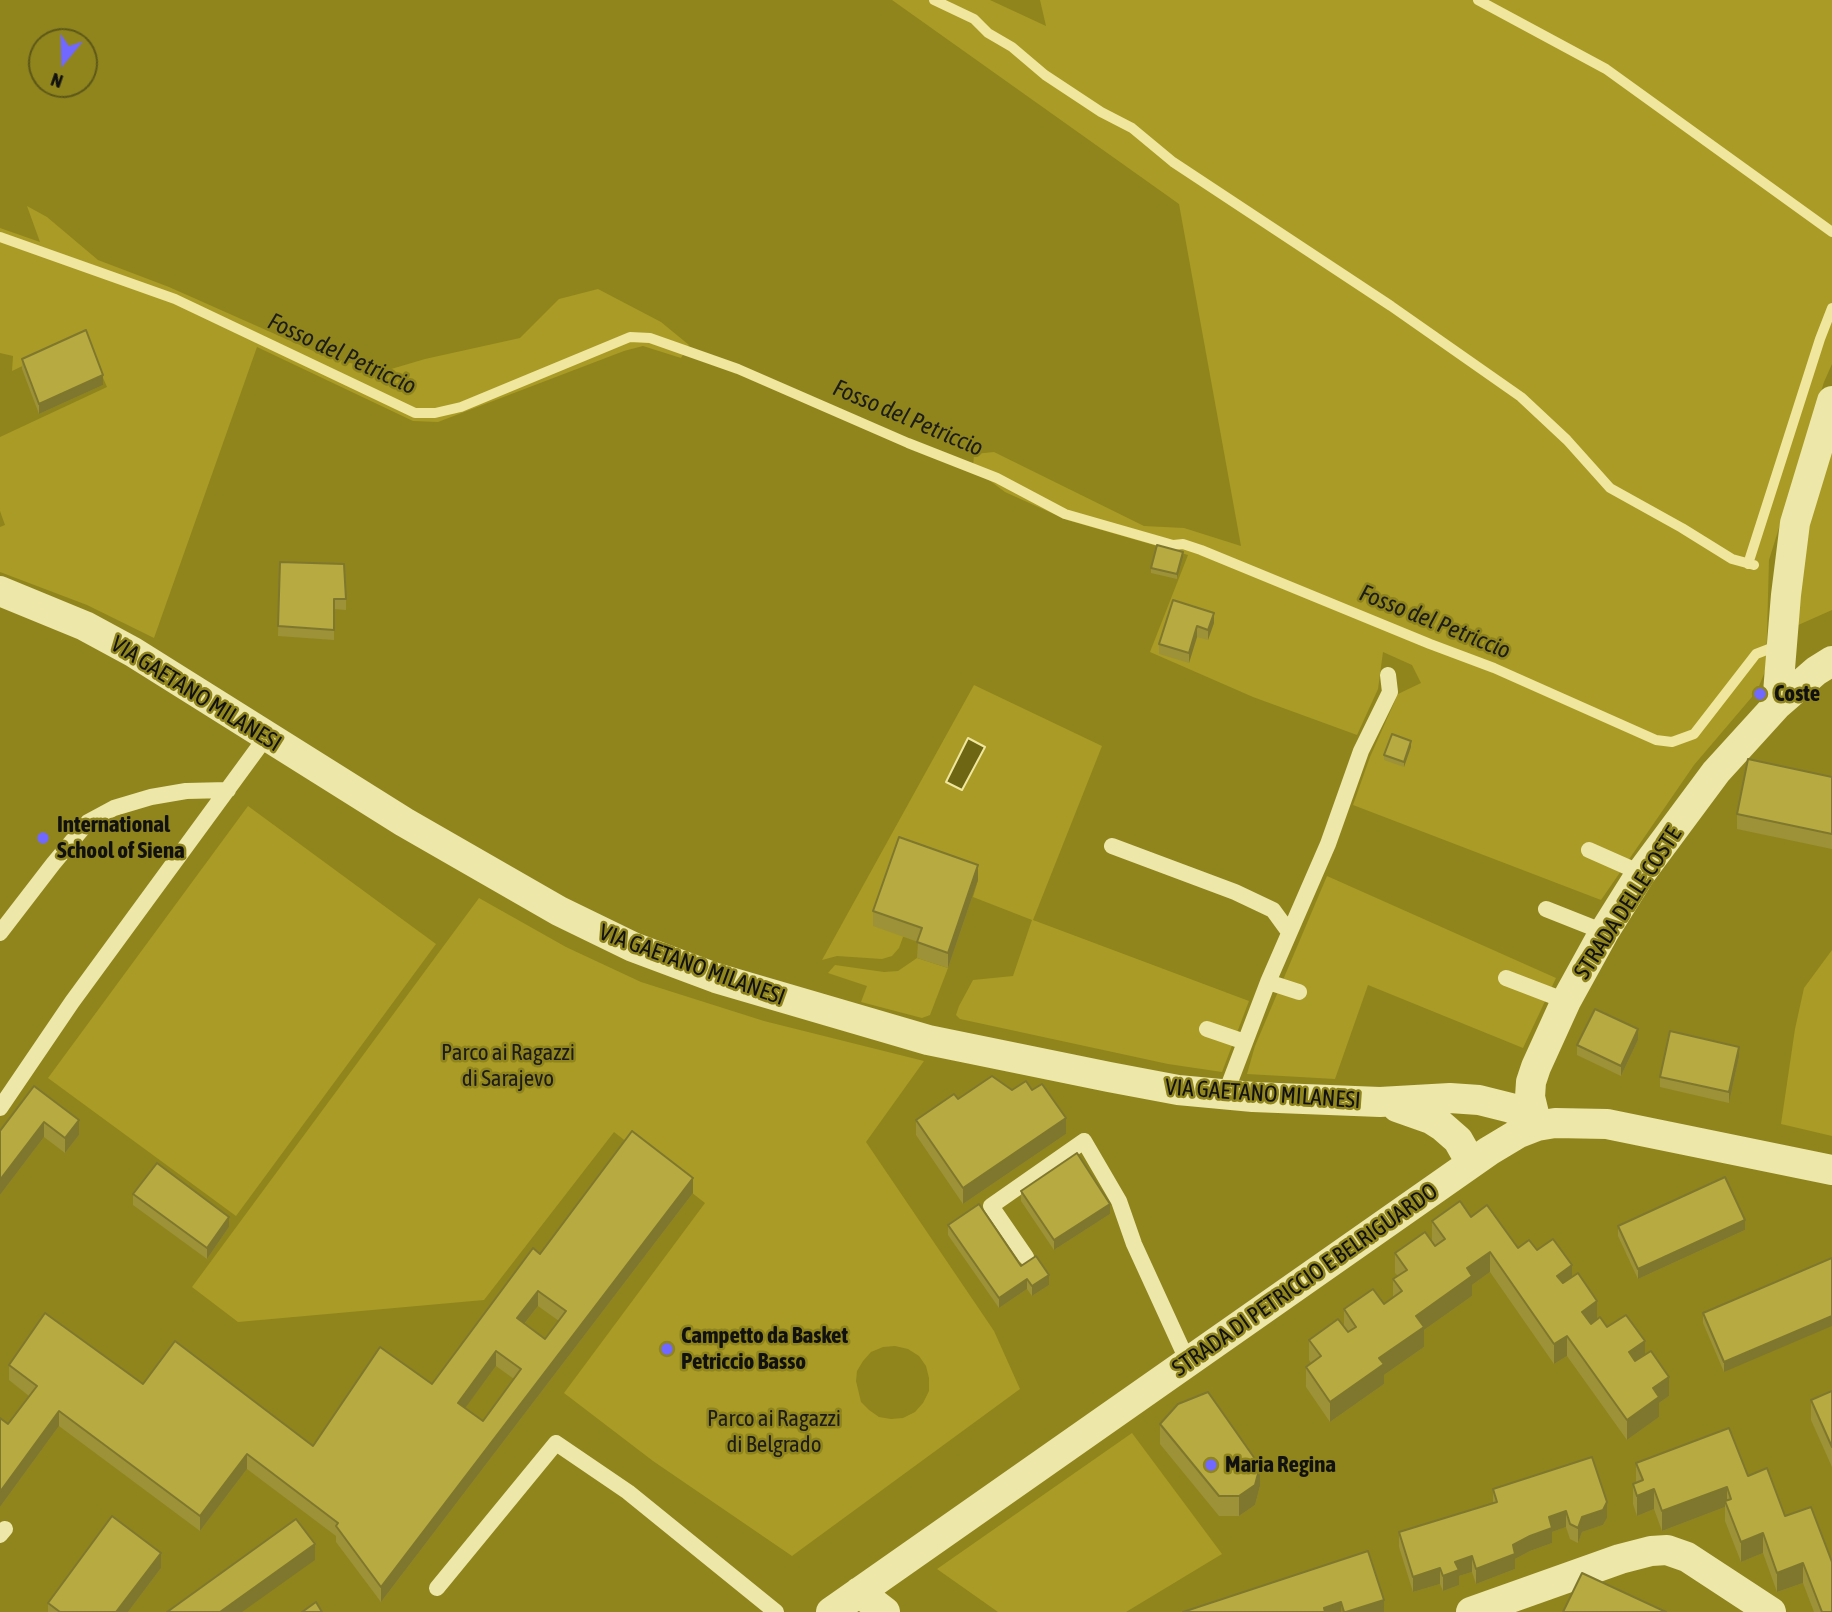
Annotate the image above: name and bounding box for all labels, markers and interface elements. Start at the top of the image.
north arrow [28,28,98,98]
text: N [48,69,66,93]
water label: Fosso del Petriccio [263,307,421,401]
water label: Fosso del Petriccio [829,373,987,463]
water label: Fosso del Petriccio [1355,579,1515,665]
street label: VIA GAETANO MILANESI [106,630,286,758]
place label: Coste [1774,680,1820,708]
marker: Coste [1752,686,1768,702]
place label: International School of Siena [57,811,185,865]
street label: STRADA DELLE COSTE [1568,822,1688,984]
marker: International School of Siena [35,830,51,846]
street label: VIA GAETANO MILANESI [595,919,789,1011]
park label: Parco ai Ragazzi di Sarajevo [441,1039,575,1093]
street label: VIA GAETANO MILANESI [1164,1073,1362,1115]
street label: STRADA DI PETRICCIO E BELRIGUARDO [1167,1178,1443,1382]
place label: Campetto da Basket Petriccio Basso [681,1322,848,1376]
marker: Campetto da Basket Petriccio Basso [659,1341,675,1357]
park label: Parco ai Ragazzi di Belgrado [707,1405,841,1459]
place label: Maria Regina [1225,1451,1336,1479]
marker: Maria Regina [1203,1457,1219,1473]

